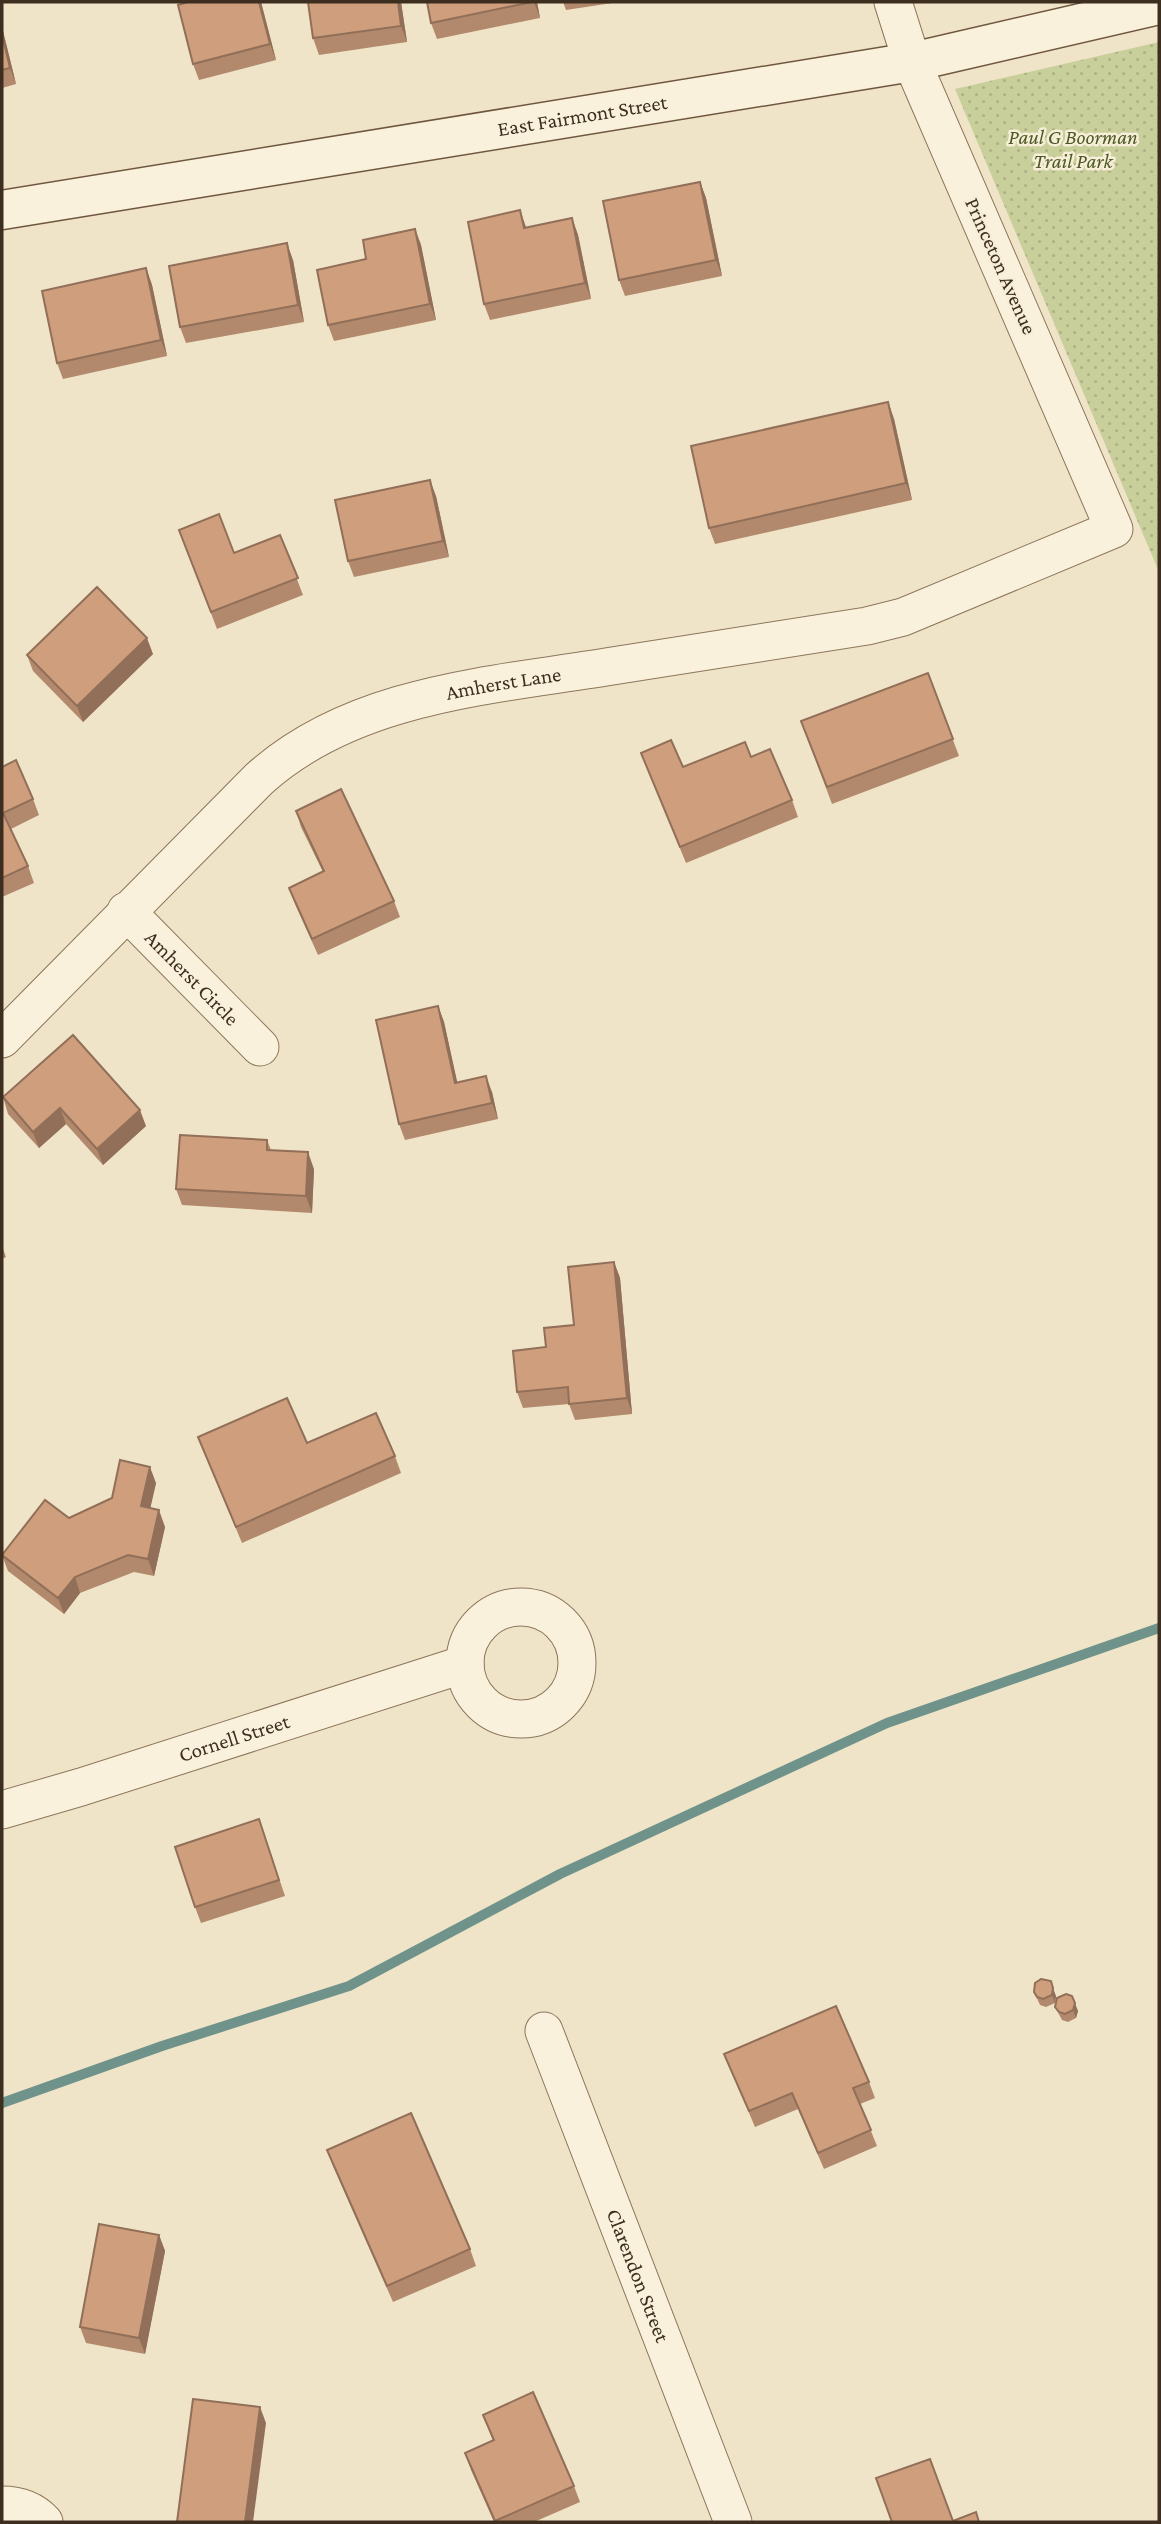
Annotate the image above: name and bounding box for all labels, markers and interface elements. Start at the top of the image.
street label: East Fairmont Street [496,90,670,141]
park label: Paul G Boorman Trail Park [1008,125,1138,173]
street label: Princeton Avenue [960,194,1042,338]
street label: Amherst Lane [444,662,563,705]
street label: Amherst Circle [140,925,244,1031]
street label: Cornell Street [176,1709,293,1767]
street label: Clarendon Street [602,2205,675,2347]

